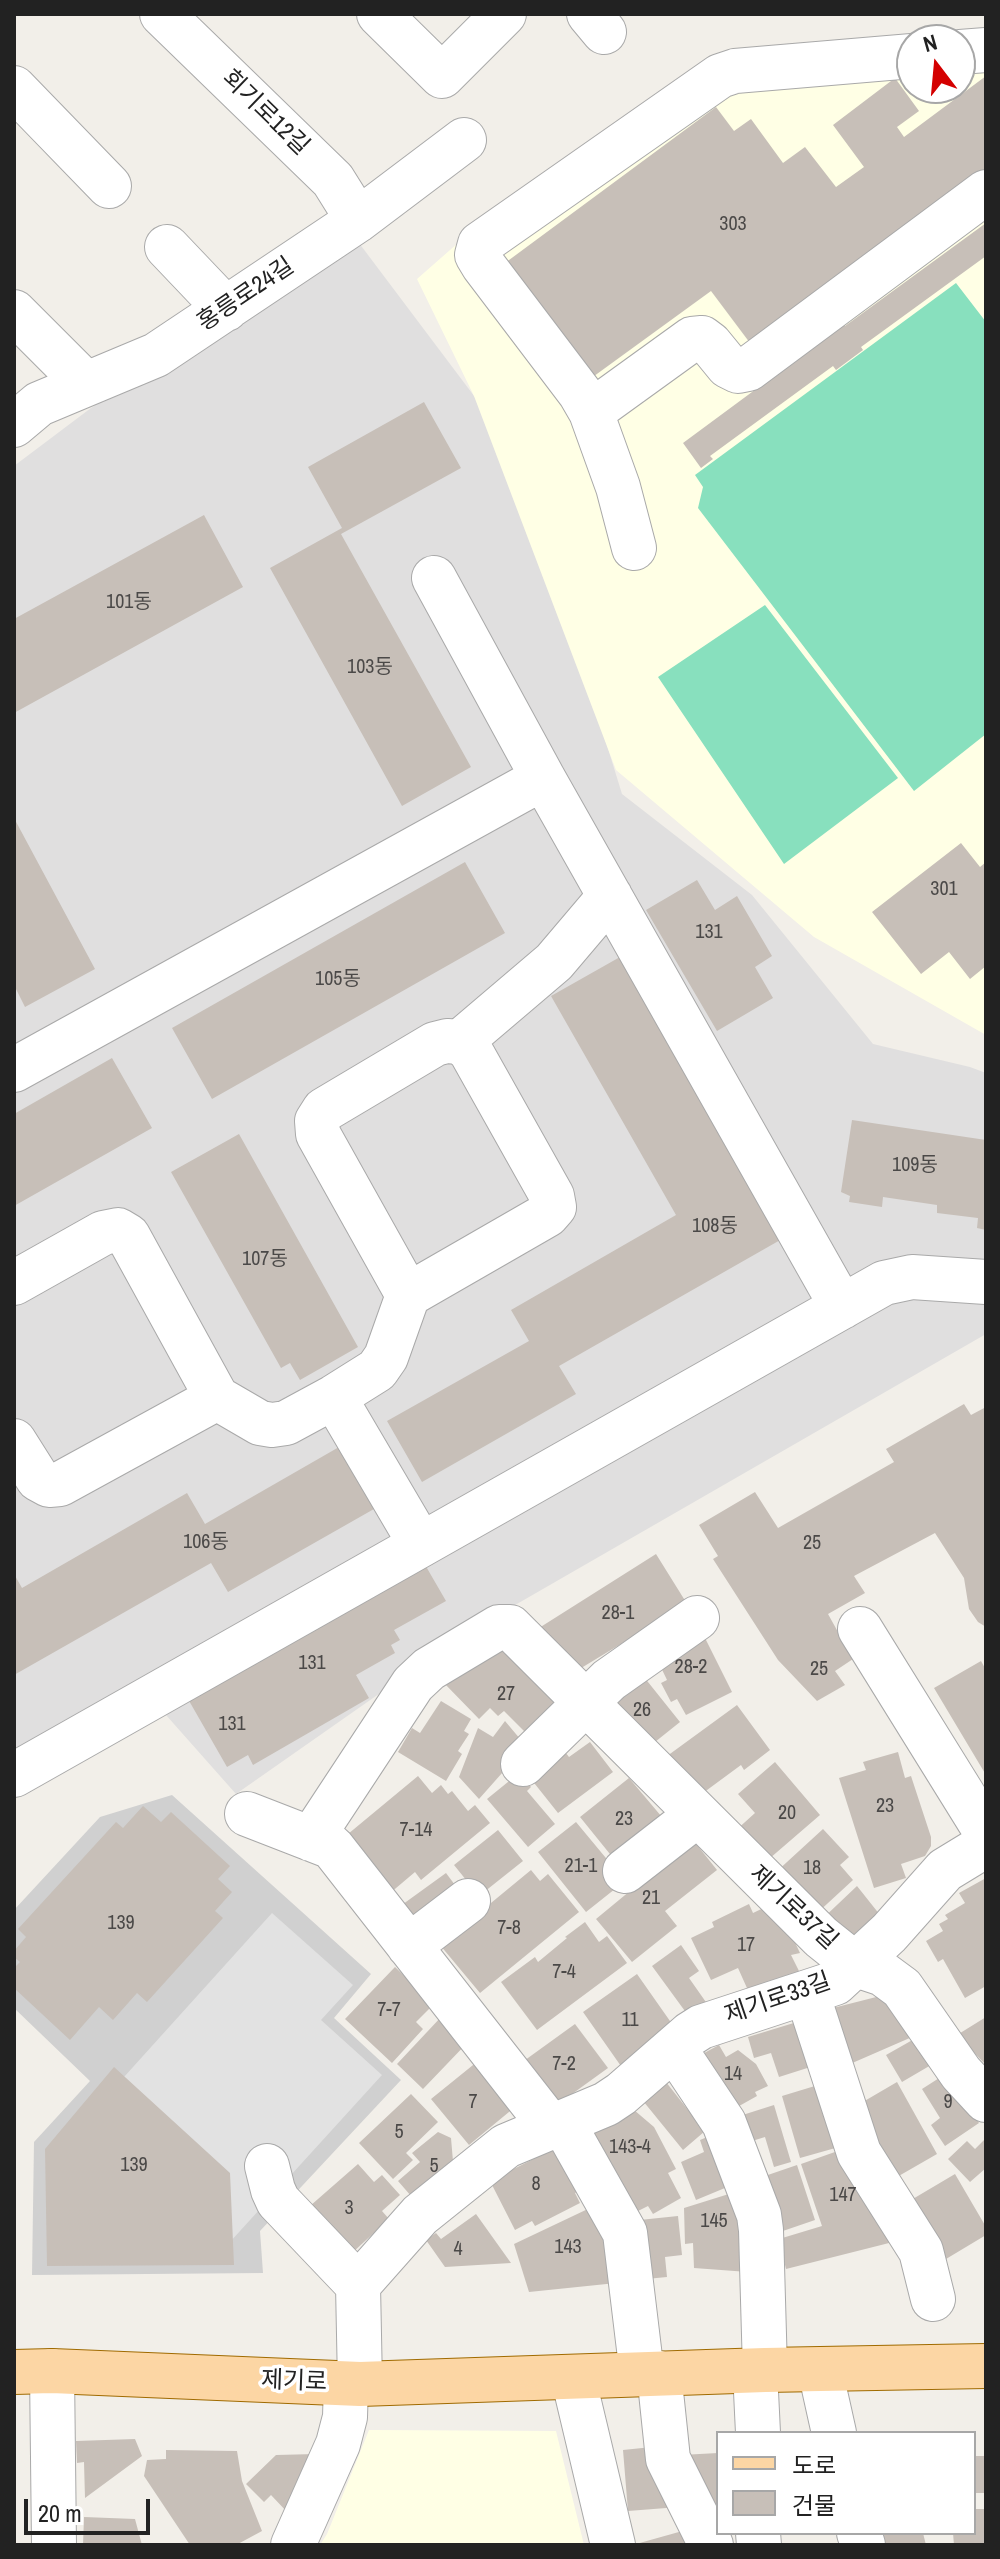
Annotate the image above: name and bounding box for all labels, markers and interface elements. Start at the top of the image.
north arrow [896,24,976,104]
text: N [920,27,940,59]
street label: 회기로12길 [215,64,315,162]
house number: 303 [719,213,747,237]
street label: 홍릉로24길 [192,252,300,338]
house number: 101동 [106,591,152,615]
house number: 103동 [347,656,393,680]
house number: 301 [930,878,958,902]
house number: 131 [695,921,723,945]
house number: 105동 [315,968,361,992]
house number: 109동 [892,1154,938,1178]
house number: 108동 [692,1215,738,1239]
house number: 107동 [242,1248,288,1272]
house number: 106동 [183,1531,229,1555]
house number: 25 [803,1532,821,1556]
house number: 28-1 [602,1602,634,1626]
house number: 131 [298,1652,326,1676]
house number: 28-2 [675,1656,707,1680]
house number: 25 [810,1658,828,1682]
house number: 27 [497,1683,515,1707]
house number: 26 [633,1699,651,1723]
house number: 131 [218,1713,246,1737]
house number: 23 [876,1795,894,1819]
house number: 20 [778,1802,796,1826]
house number: 23 [615,1808,633,1832]
house number: 7-14 [400,1819,432,1843]
house number: 21-1 [565,1855,597,1879]
house number: 18 [803,1857,821,1881]
street label: 제기로37길 [743,1860,843,1956]
house number: 21 [642,1887,660,1911]
house number: 139 [107,1912,135,1936]
house number: 7-8 [497,1917,521,1941]
house number: 17 [737,1934,755,1958]
house number: 7-4 [552,1961,576,1985]
street label: 제기로33길 [721,1967,835,2031]
house number: 7-7 [377,1999,401,2023]
house number: 11 [621,2009,639,2033]
house number: 7-2 [552,2053,576,2077]
house number: 14 [724,2063,742,2087]
house number: 7 [468,2091,478,2115]
house number: 9 [943,2091,953,2115]
house number: 5 [394,2121,404,2145]
house number: 143-4 [609,2136,651,2160]
house number: 139 [120,2154,148,2178]
house number: 5 [429,2155,439,2179]
house number: 8 [531,2173,541,2197]
house number: 147 [829,2184,857,2208]
house number: 3 [344,2197,354,2221]
house number: 145 [700,2210,728,2234]
house number: 143 [554,2236,582,2260]
house number: 4 [453,2238,463,2262]
street label: 제기로 [260,2366,328,2398]
legend [716,2431,976,2535]
text: 도로 [792,2449,836,2481]
scale bar [28,2483,154,2533]
text: 건물 [792,2489,836,2521]
text: 20 m [38,2497,82,2529]

